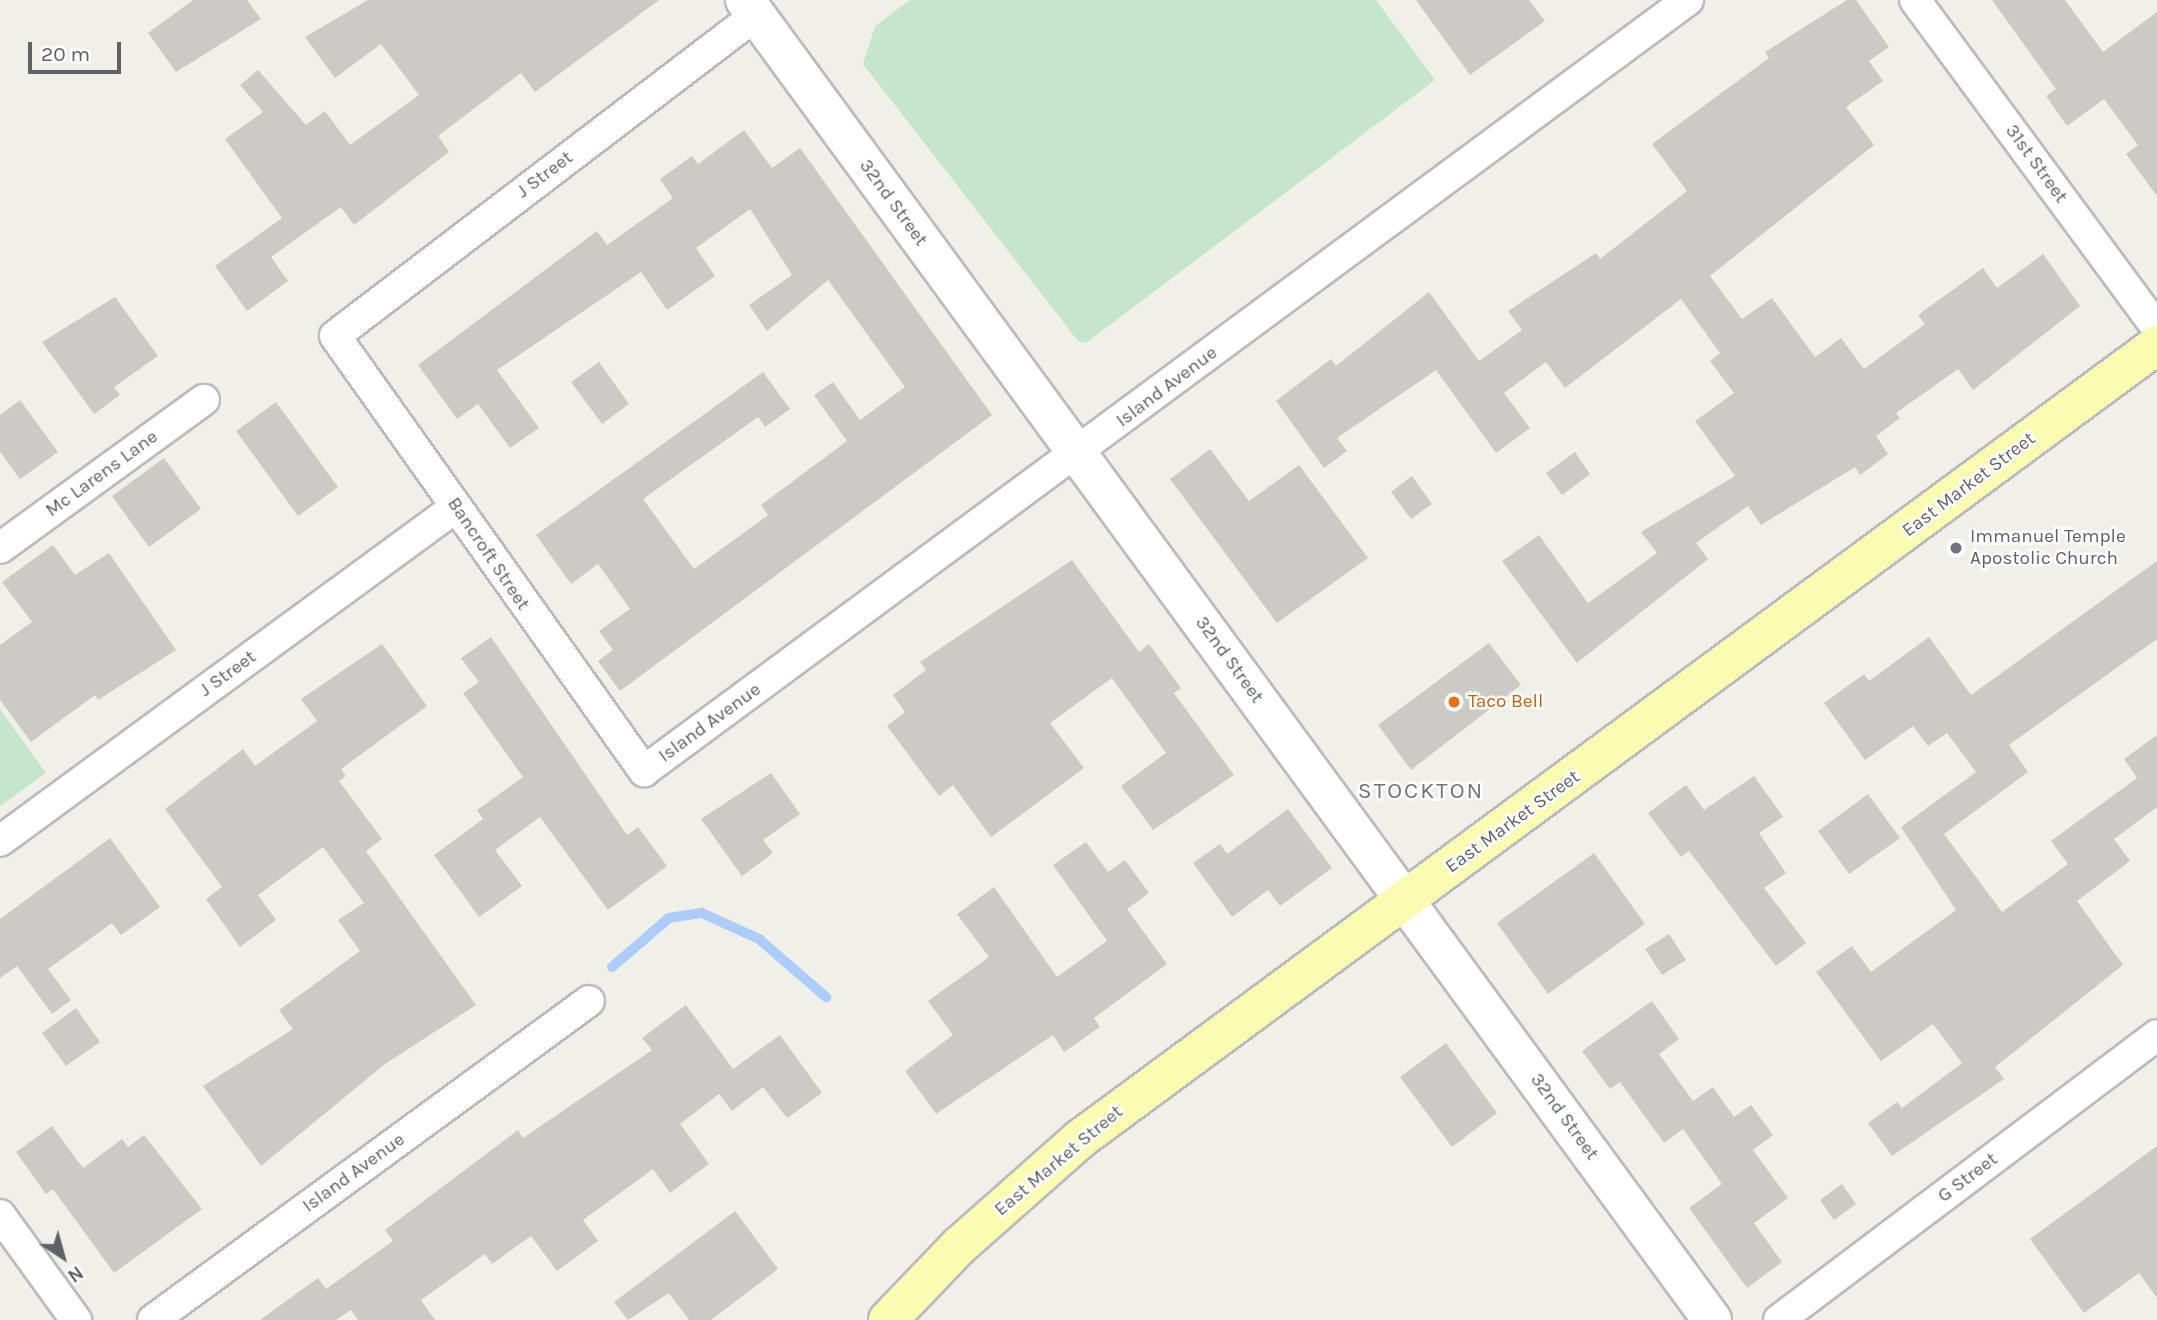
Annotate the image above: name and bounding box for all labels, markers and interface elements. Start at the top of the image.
scale bar [32,28,124,72]
text: 20 m [41,42,90,66]
street label: 31st Street [2000,120,2072,208]
street label: J Street [512,147,578,203]
street label: 32nd Street [854,155,932,251]
street label: Island Avenue [1112,342,1222,432]
street label: Mc Larens Lane [42,426,162,522]
street label: East Market Street [1898,428,2040,542]
street label: Bancroft Street [442,493,534,615]
place label: Immanuel Temple Apostolic Church [1970,526,2126,570]
marker: Immanuel Temple Apostolic Church [1948,540,1964,556]
street label: 32nd Street [1190,612,1268,708]
street label: J Street [195,646,261,702]
street label: Island Avenue [654,678,766,768]
place label: Taco Bell [1468,691,1543,713]
marker: Taco Bell [1446,694,1462,710]
street label: East Market Street [1441,766,1585,878]
district label: STOCKTON [1359,777,1483,805]
street label: 32nd Street [1525,1069,1603,1165]
street label: East Market Street [990,1101,1128,1221]
street label: Island Avenue [298,1128,410,1218]
street label: G Street [1934,1148,2002,1208]
north arrow [28,1222,98,1292]
text: N [63,1261,87,1287]

